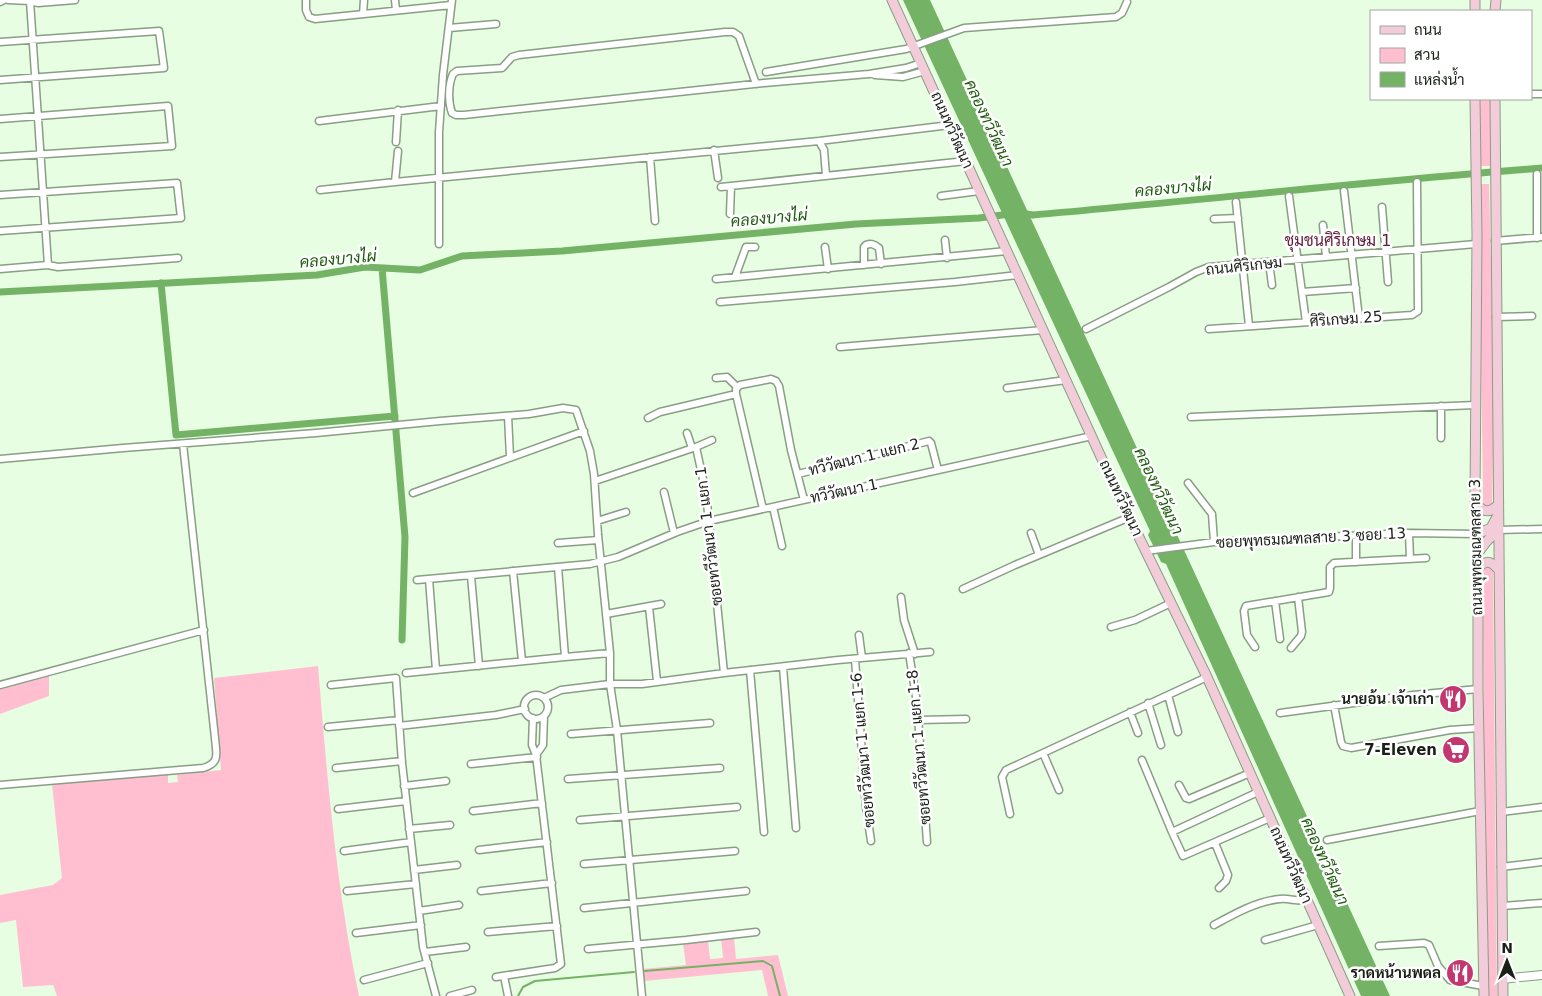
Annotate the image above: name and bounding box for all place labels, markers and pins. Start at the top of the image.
restaurant icon: นายอ้น เจ้าเก่า [1438,684,1468,714]
place label: นายอ้น เจ้าเก่า [1341,689,1434,708]
supermarket icon: 7-Eleven [1441,735,1471,765]
place label: 7-Eleven [1364,741,1437,759]
restaurant icon: ราดหน้านพดล [1445,958,1475,988]
place label: ราดหน้านพดล [1351,963,1441,982]

